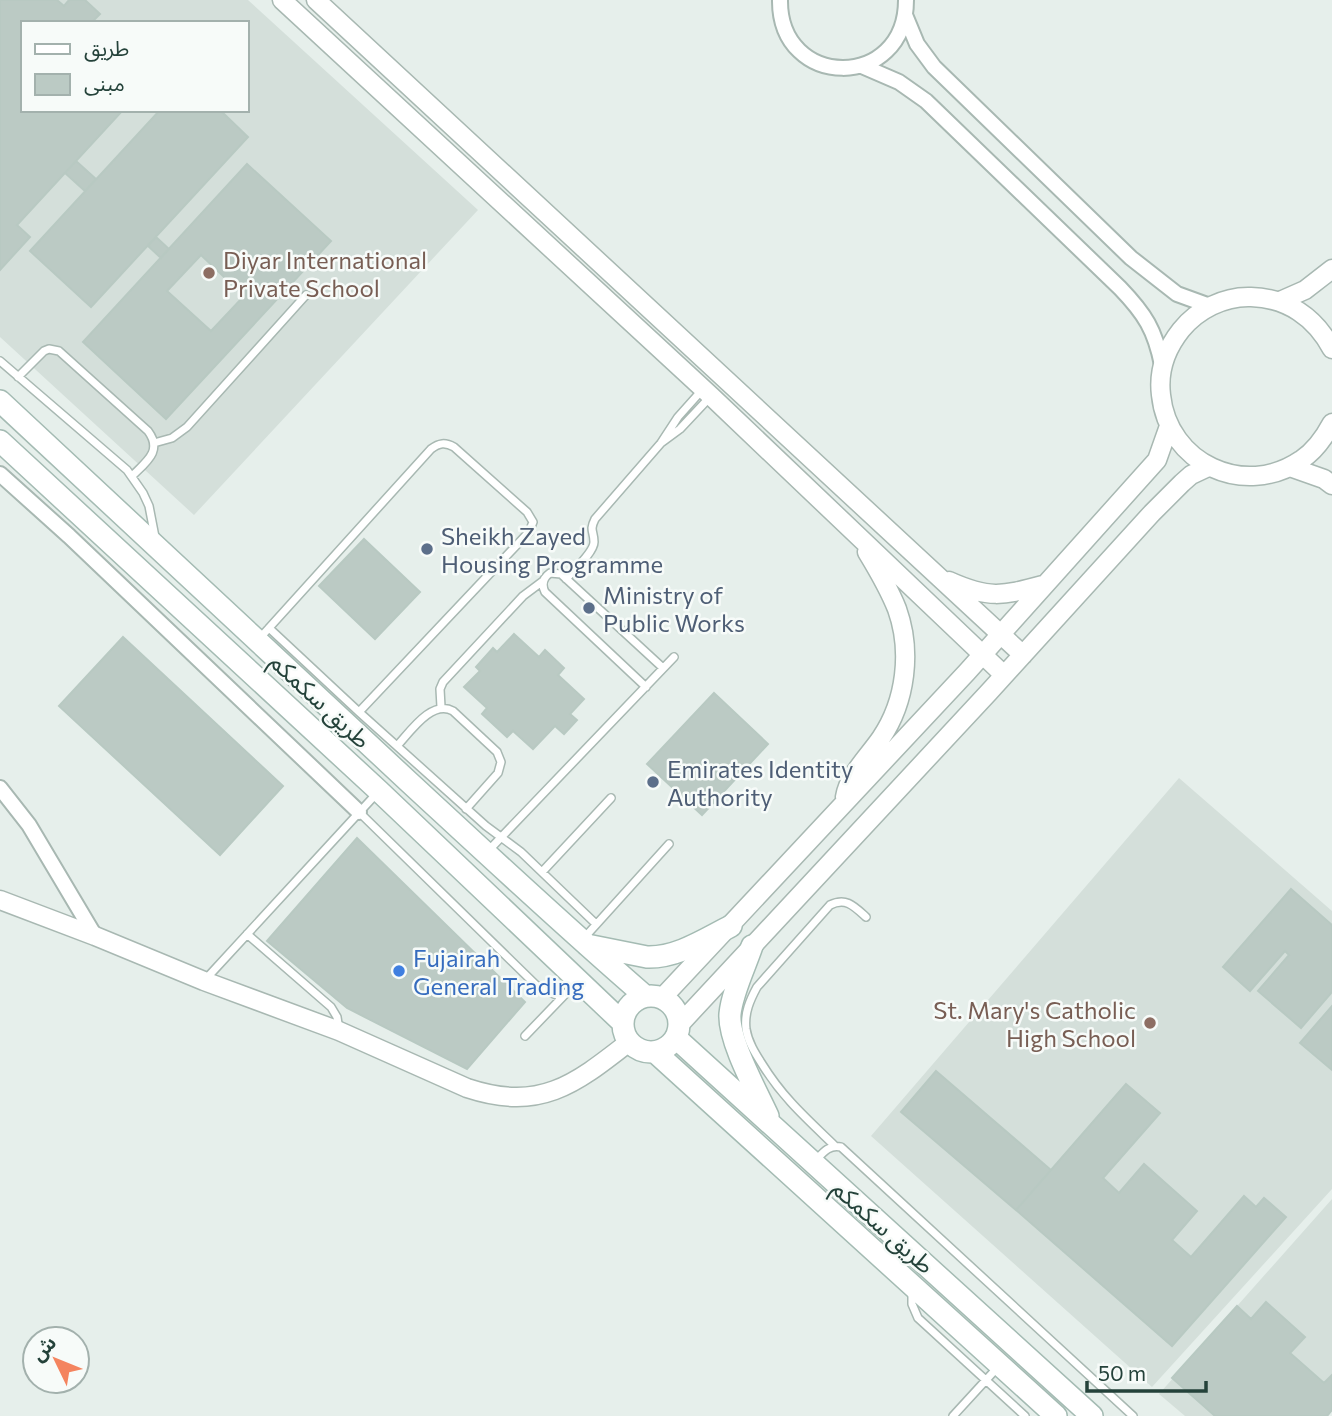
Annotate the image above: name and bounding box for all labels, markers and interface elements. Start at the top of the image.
legend [21,21,248,112]
text: طريق [84,35,129,62]
text: مبنى [84,70,125,96]
place label: Diyar International Private School [223,245,427,302]
marker: Diyar International Private School [201,265,217,281]
place label: Sheikh Zayed Housing Programme [441,521,663,578]
marker: Sheikh Zayed Housing Programme [419,541,435,557]
place label: Ministry of Public Works [603,580,745,637]
marker: Ministry of Public Works [581,600,597,616]
street label: طريق سكمكم [262,646,377,757]
place label: Emirates Identity Authority [667,754,853,811]
marker: Emirates Identity Authority [645,774,661,790]
place label: Fujairah General Trading [413,943,584,1000]
marker: Fujairah General Trading [391,963,407,979]
place label: St. Mary's Catholic High School [933,995,1136,1052]
marker: St. Mary's Catholic High School [1142,1015,1158,1031]
street label: طريق سكمكم [825,1173,941,1282]
north arrow [21,1325,91,1395]
text: ش [26,1331,60,1365]
scale bar [1087,1350,1206,1394]
text: 50 m [1098,1360,1146,1385]

